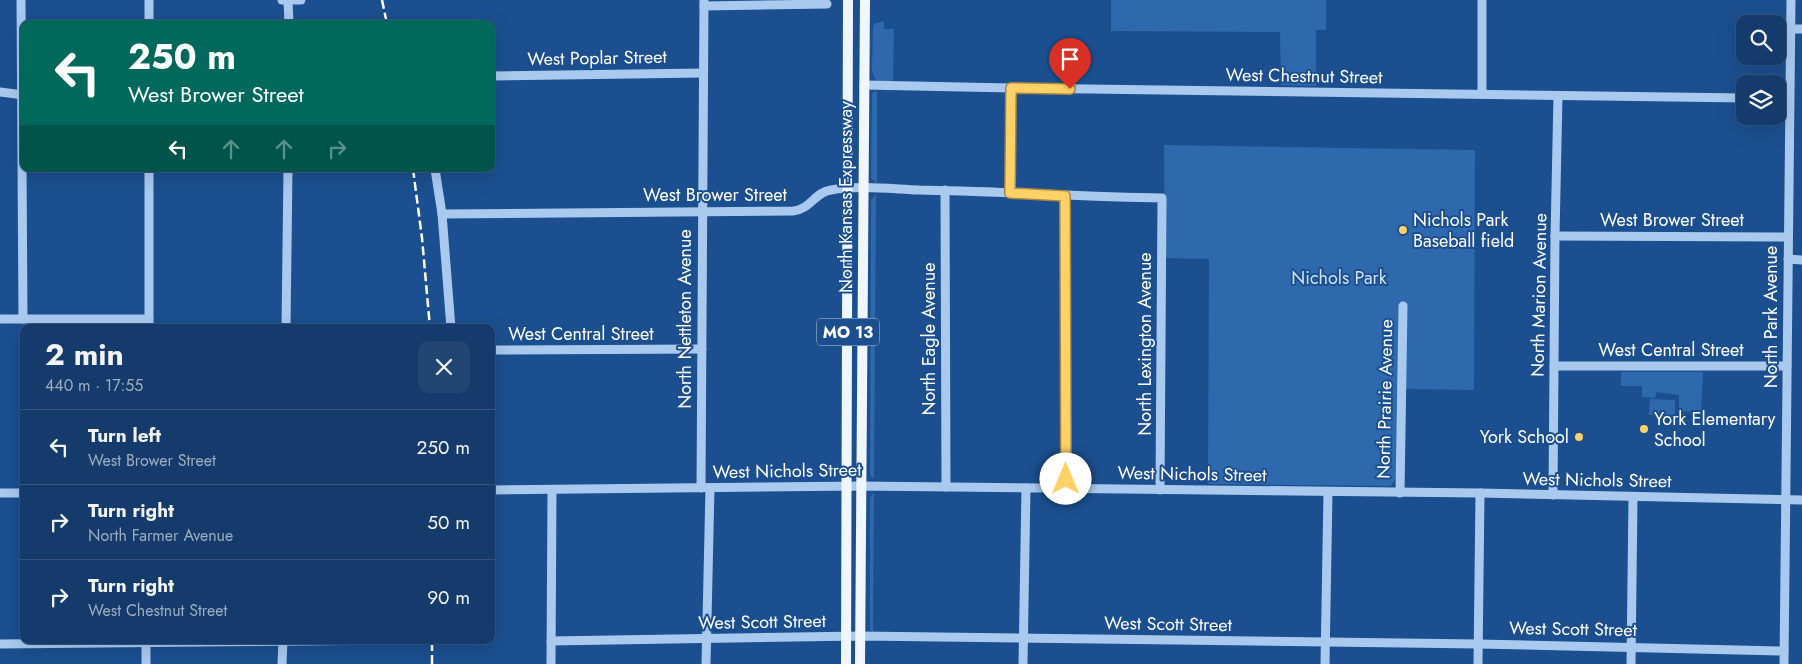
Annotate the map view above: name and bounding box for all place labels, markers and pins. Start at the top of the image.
pin [1049,38,1091,89]
place label: Nichols Park Baseball field [1413,207,1514,254]
marker: Nichols Park Baseball field [1397,224,1409,236]
place label: York Elementary School [1654,406,1775,453]
marker: York Elementary School [1638,423,1650,435]
place label: York School [1480,424,1569,450]
marker: York School [1573,431,1585,443]

